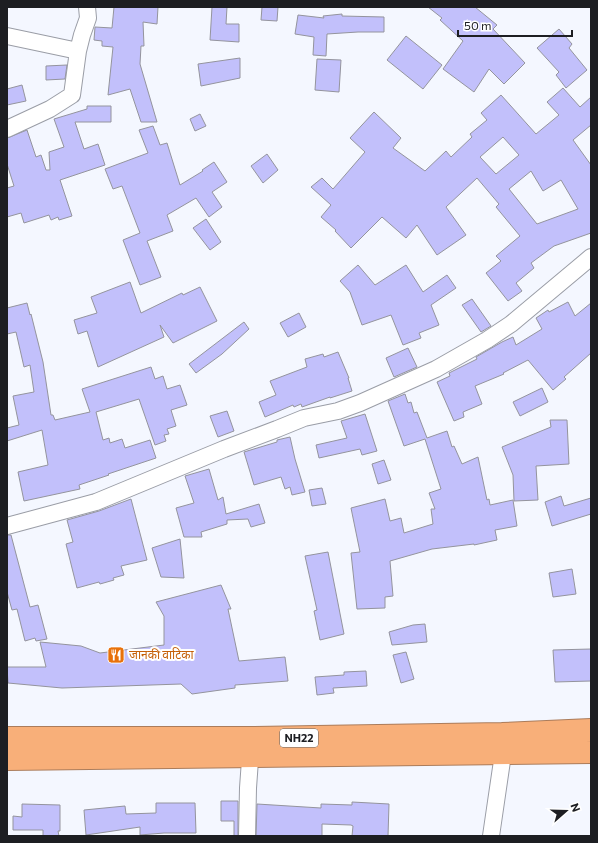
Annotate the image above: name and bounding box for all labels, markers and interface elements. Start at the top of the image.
scale bar [458,12,572,38]
text: 50 m [464,18,492,32]
restaurant icon: जानकी वाटिका [106,645,126,665]
place label: जानकी वाटिका [129,647,194,661]
road number: NH22 [280,729,318,747]
north arrow [546,791,586,831]
text: N [568,801,583,814]

